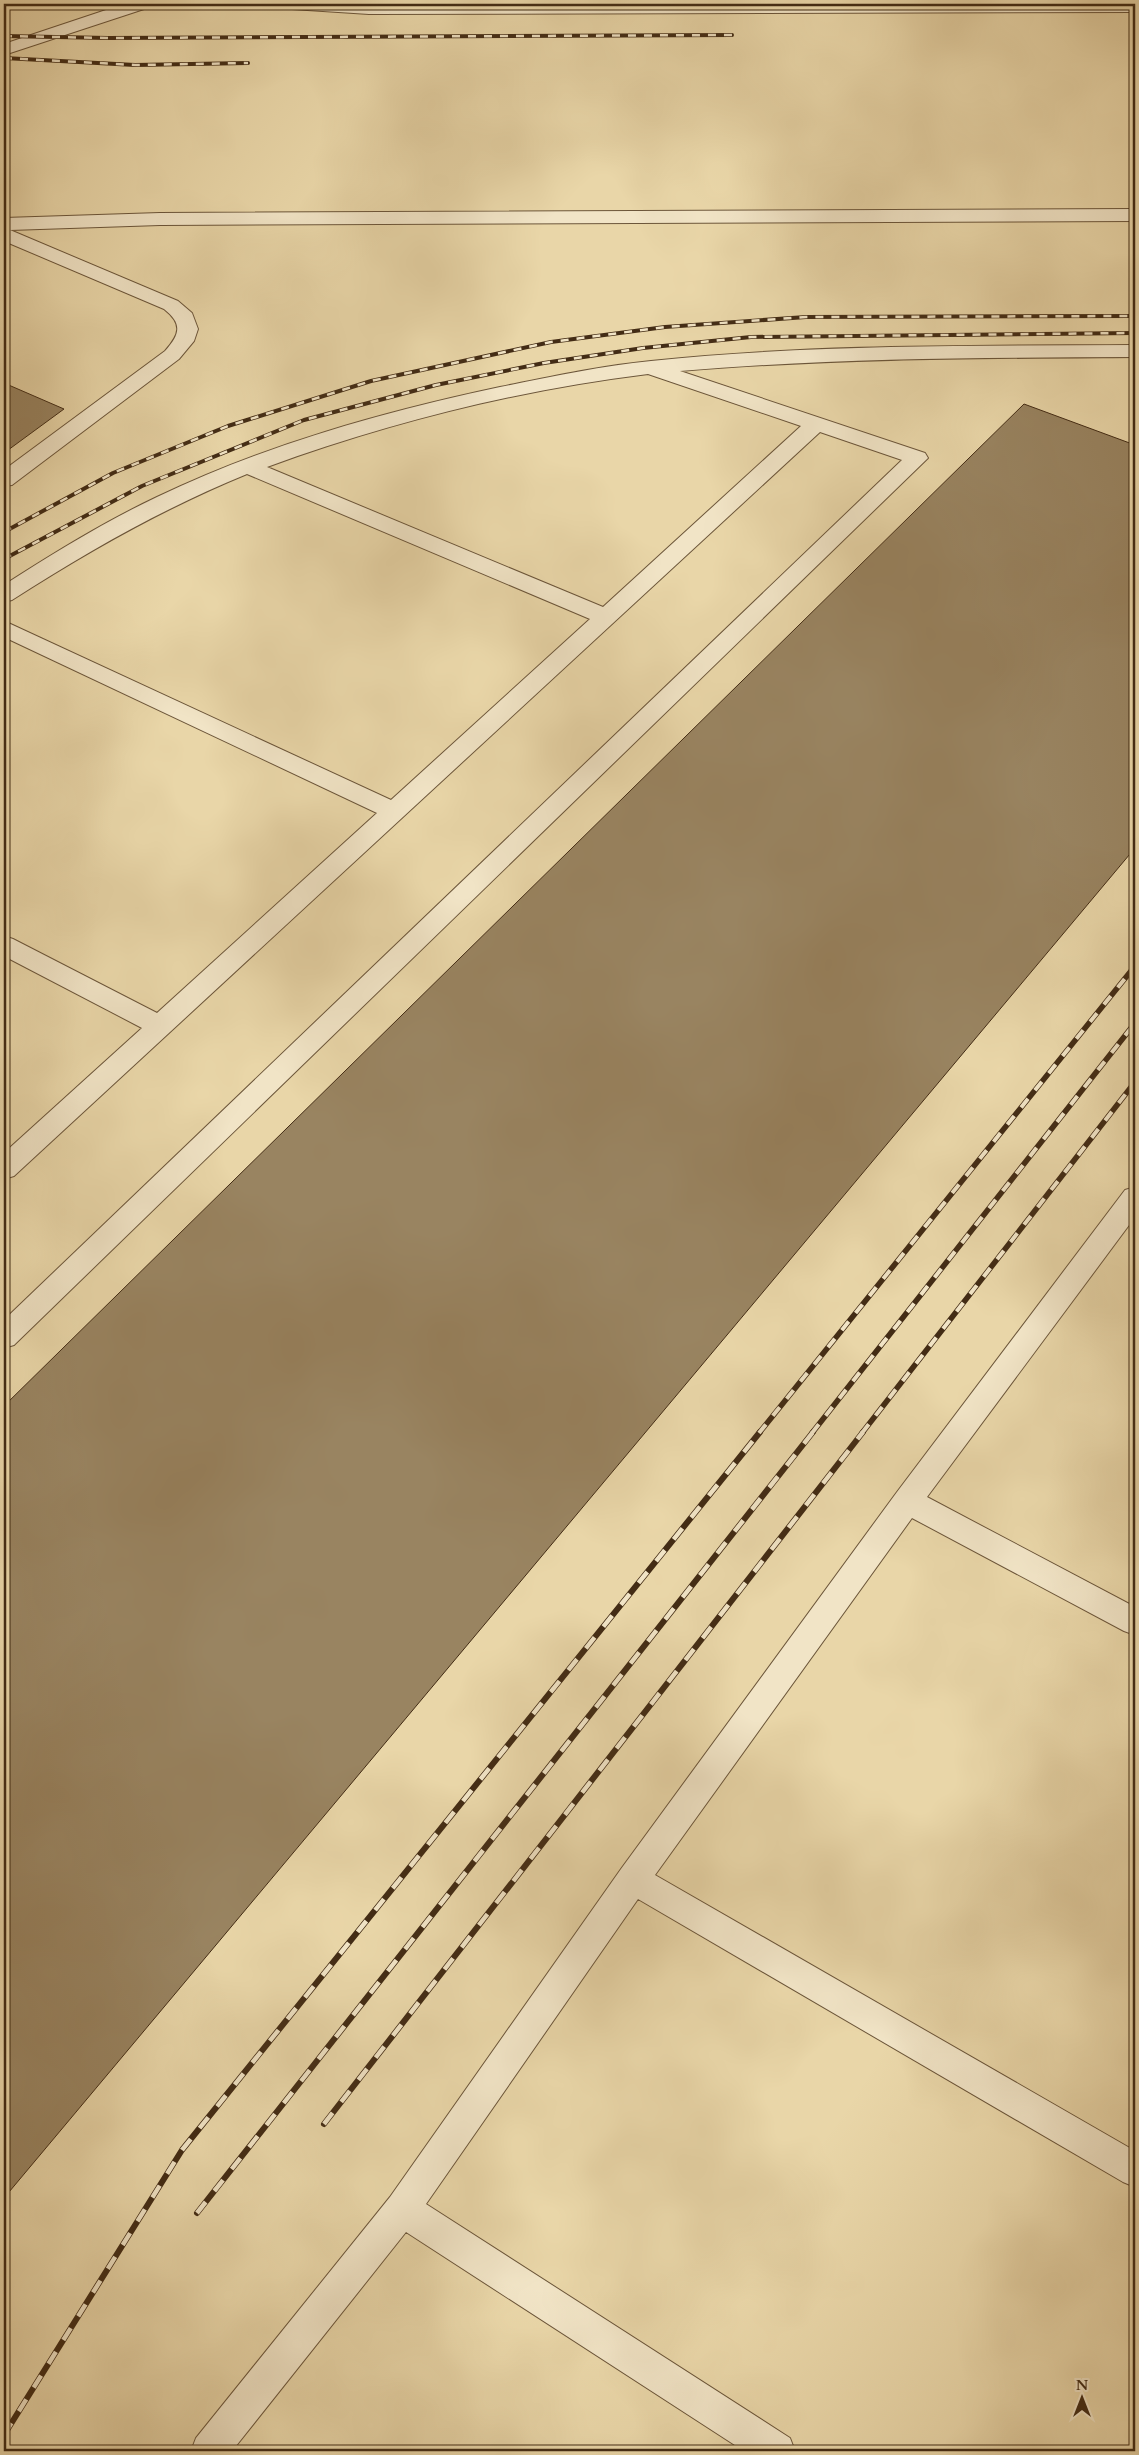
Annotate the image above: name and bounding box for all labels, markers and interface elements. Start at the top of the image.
north arrow [1056,2372,1106,2422]
text: N [1076,2376,1088,2395]

